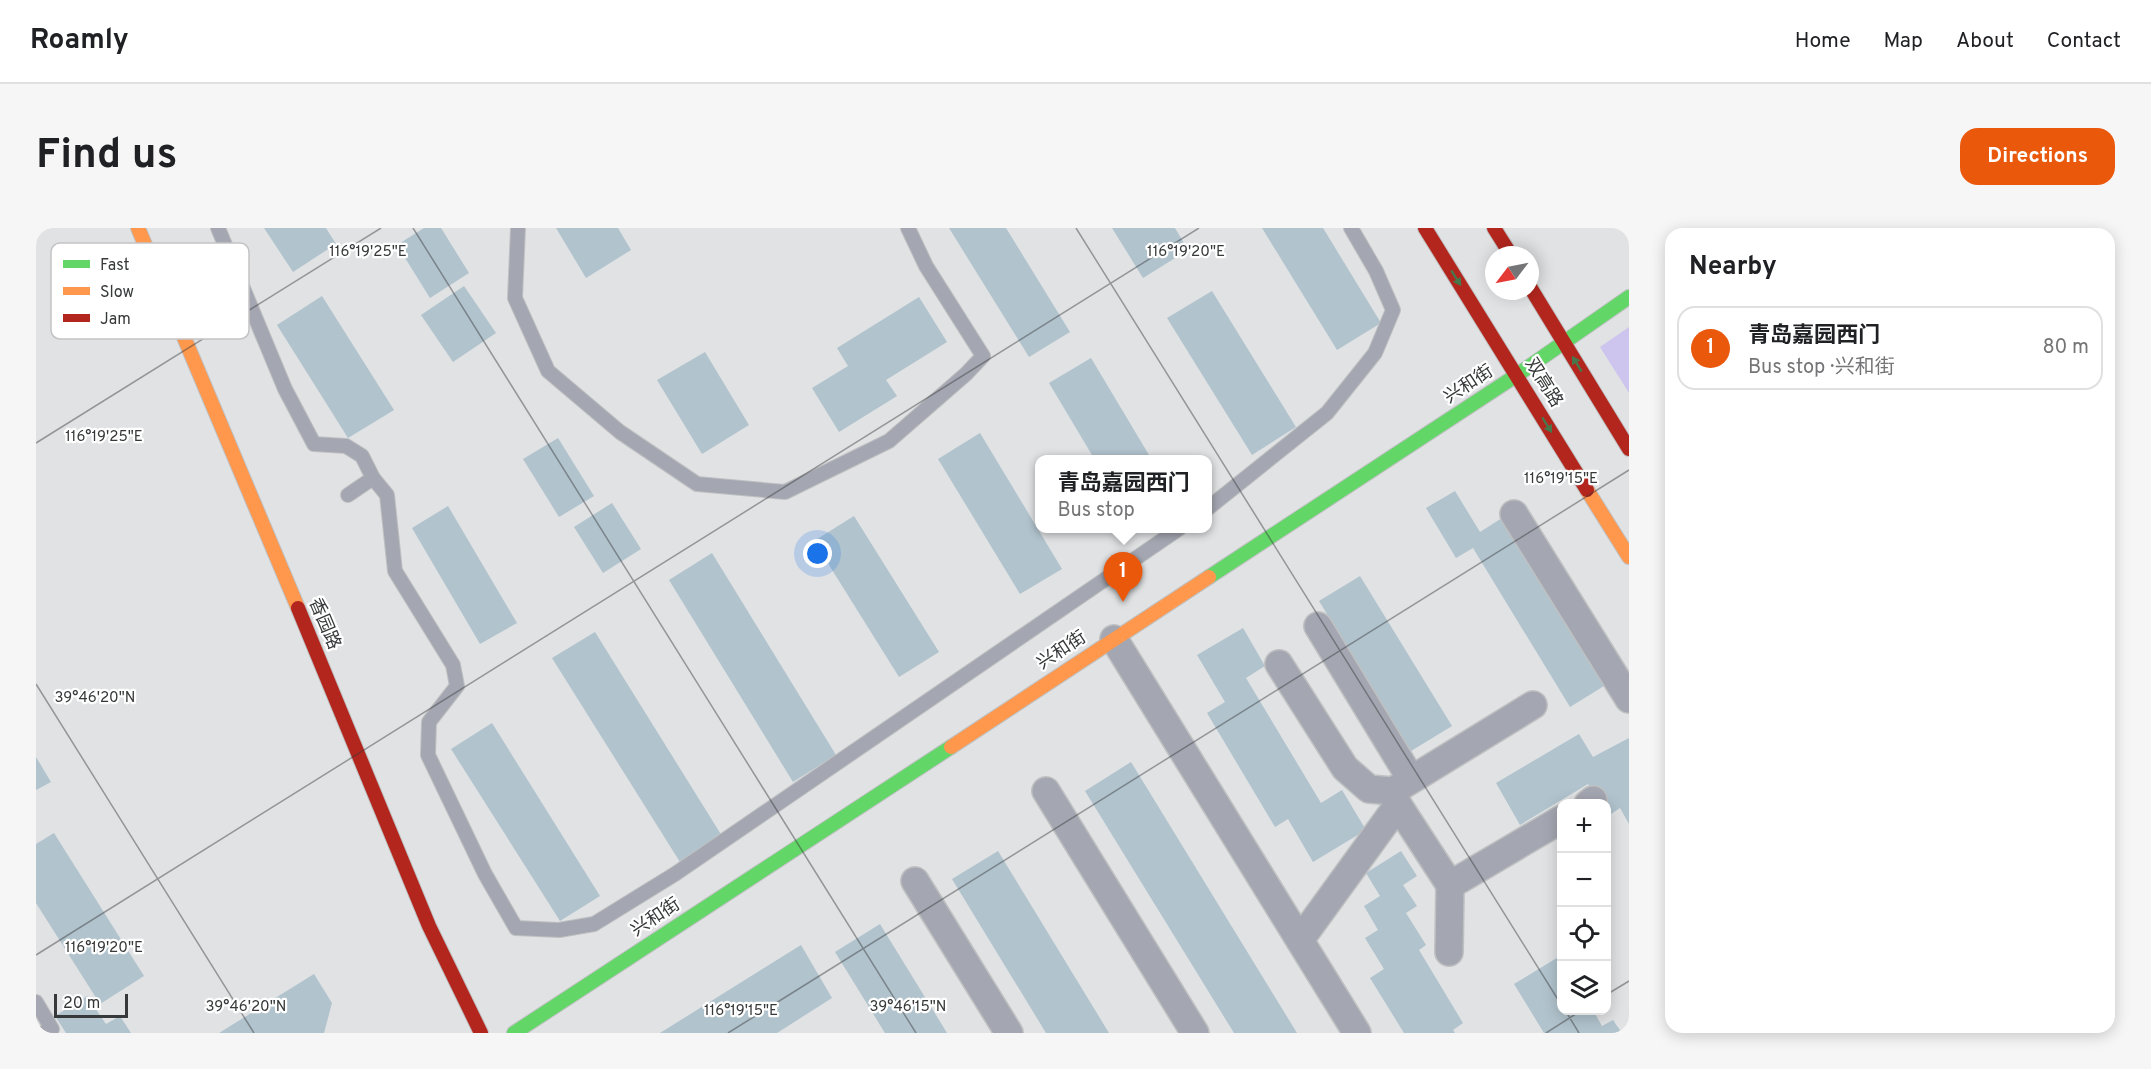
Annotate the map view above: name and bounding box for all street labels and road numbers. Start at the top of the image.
street label: 双高路 [1519,354,1567,412]
street label: 兴和街 [1440,361,1498,409]
street label: 香园路 [303,595,345,653]
street label: 兴和街 [1033,627,1091,675]
street label: 兴和街 [627,894,685,942]

